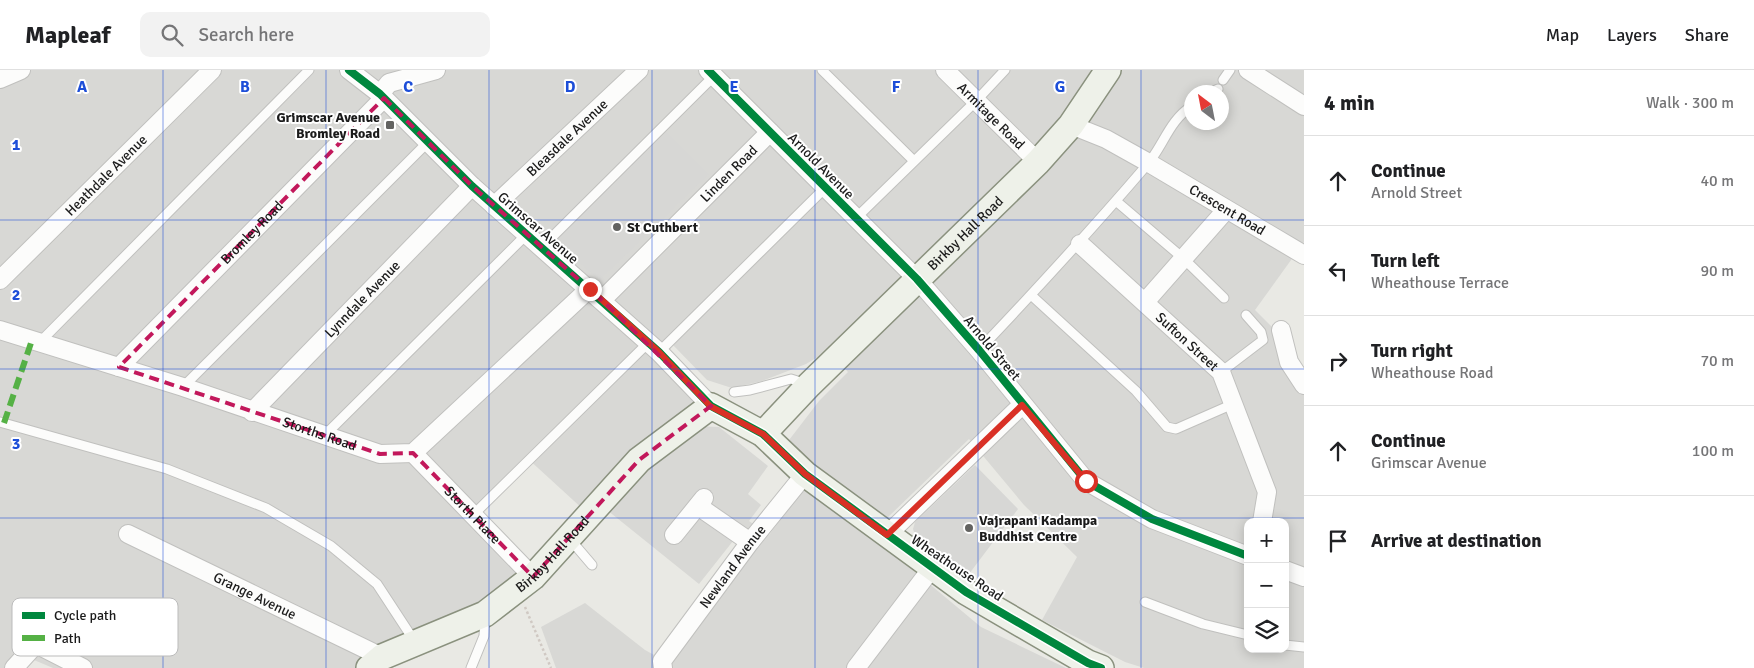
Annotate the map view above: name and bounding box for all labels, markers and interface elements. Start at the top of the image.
search box [140,12,490,57]
text: Mapleaf [25,20,110,50]
icon: search [158,21,186,49]
text: Search here [198,23,294,47]
text: Map [1546,24,1579,46]
text: Layers [1607,24,1657,46]
text: Share [1685,24,1729,46]
text: A [77,77,88,97]
text: B [240,77,250,97]
text: C [403,77,413,97]
text: D [565,77,576,97]
text: E [729,77,739,97]
text: F [892,77,901,97]
text: G [1055,77,1065,97]
street label: Armitage Road [954,79,1028,153]
north arrow [1184,85,1229,130]
text: 4 min [1324,90,1375,116]
text: Walk · 300 m [1646,93,1734,113]
street label: Bleasdale Avenue [523,95,611,180]
place label: Grimscar Avenue Bromley Road [276,109,380,142]
marker: Grimscar Avenue Bromley Road [384,119,396,131]
street label: Arnold Avenue [784,129,858,203]
street label: Heathdale Avenue [61,131,150,219]
text: 1 [12,135,21,155]
street label: Linden Road [697,141,761,205]
text: Continue [1371,159,1446,183]
icon: ahead [1324,167,1352,195]
text: 40 m [1700,171,1734,191]
street label: Crescent Road [1186,180,1268,239]
text: Arnold Street [1371,183,1462,203]
street label: Grimscar Avenue [494,188,582,268]
street label: Birkby Hall Road [924,192,1007,274]
street label: Bromley Road [217,197,286,268]
place label: St Cuthbert [627,219,699,236]
marker: St Cuthbert [611,221,623,233]
text: Turn left [1371,249,1440,273]
street label: Lynndale Avenue [321,257,404,341]
icon: left [1324,257,1352,285]
text: 90 m [1700,261,1734,281]
text: Wheathouse Terrace [1371,273,1509,293]
route end [579,278,602,301]
text: 2 [12,285,20,305]
street label: Sufton Street [1152,309,1222,374]
street label: Arnold Street [960,312,1024,384]
text: Turn right [1371,339,1453,363]
icon: right [1324,347,1352,375]
text: 70 m [1700,351,1734,371]
text: Wheathouse Road [1371,363,1493,383]
street label: Storths Road [280,413,359,454]
text: Continue [1371,429,1446,453]
text: 3 [12,434,20,454]
icon: ahead [1324,437,1352,465]
text: 100 m [1692,441,1734,461]
text: Grimscar Avenue [1371,453,1487,473]
route start [1075,470,1098,493]
street label: Storth Place [441,482,505,547]
street label: Birkby Hall Road [512,512,593,596]
place label: Vajrapani Kadampa Buddhist Centre [979,512,1097,545]
map controls [1244,518,1289,653]
button: + [1244,518,1289,563]
street label: Newland Avenue [696,521,769,611]
marker: Vajrapani Kadampa Buddhist Centre [963,522,975,534]
icon: arrive [1324,527,1352,555]
text: Arrive at destination [1371,529,1542,553]
street label: Wheathouse Road [908,531,1006,605]
button: − [1244,563,1289,608]
street label: Grange Avenue [211,568,299,623]
legend [12,598,178,656]
text: Cycle path [54,607,116,624]
button: layers [1244,608,1289,653]
text: Path [54,630,81,647]

